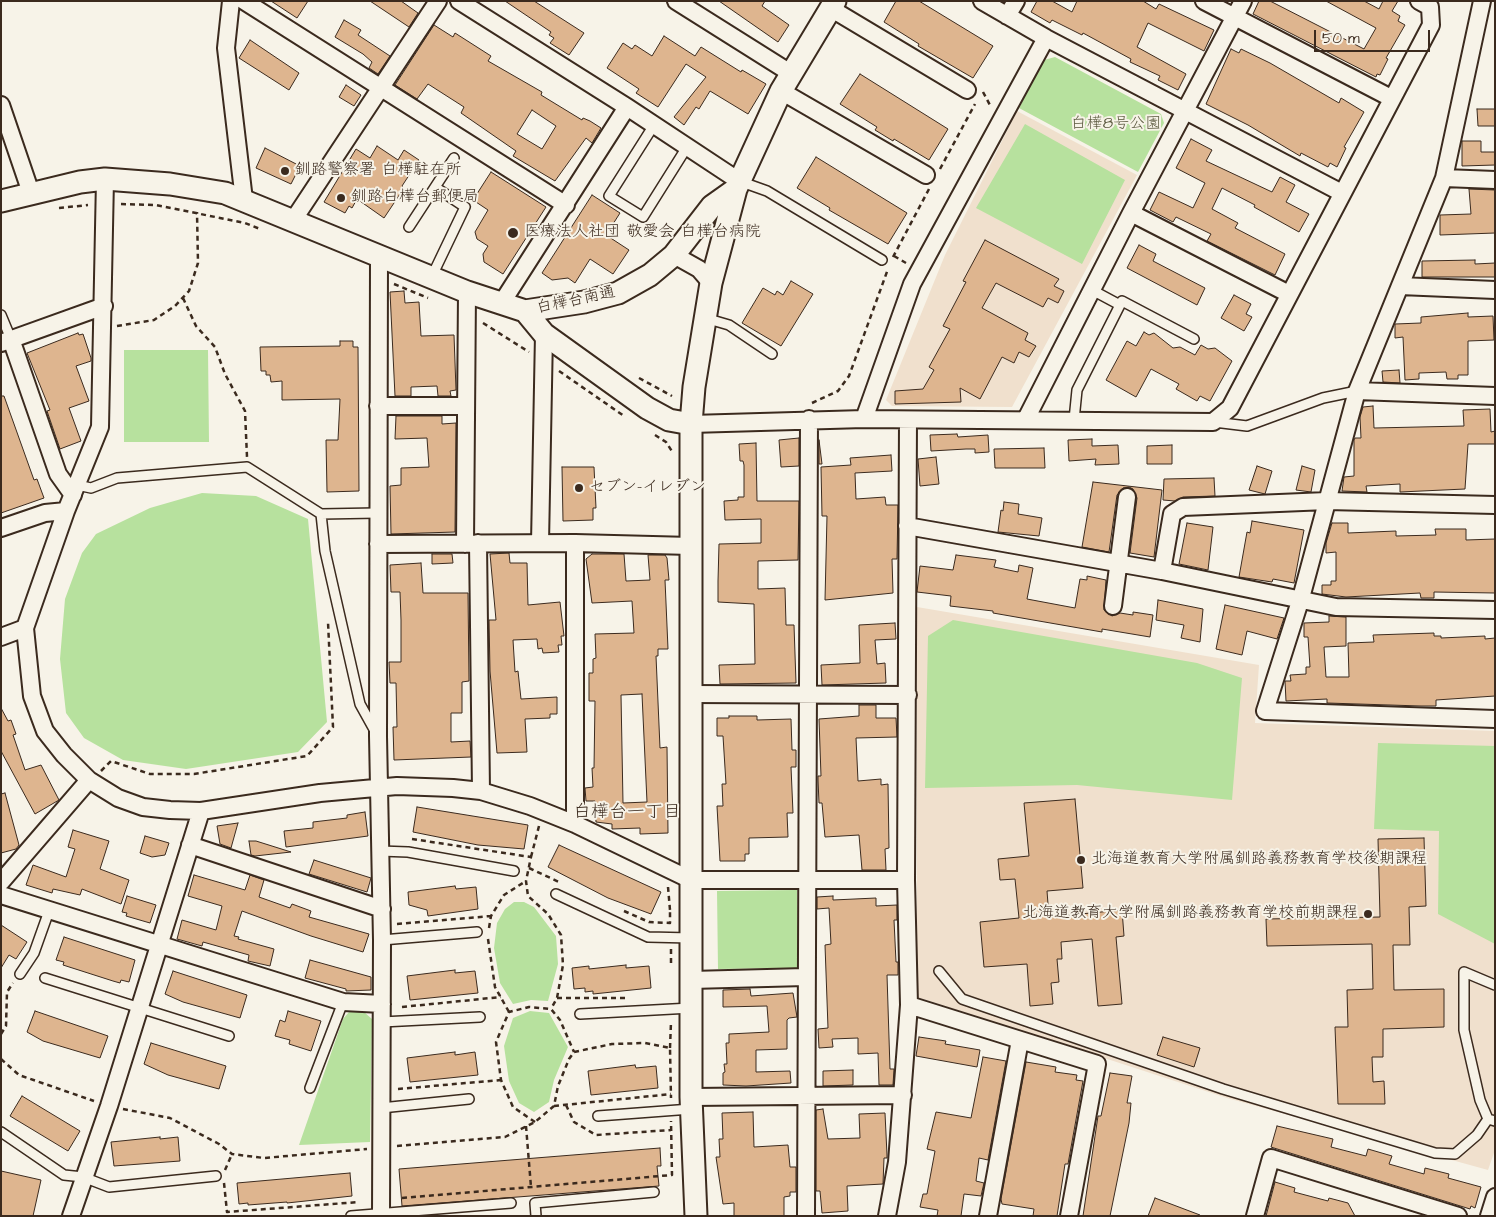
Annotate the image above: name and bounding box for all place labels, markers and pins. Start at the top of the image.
place label: 釧路警察署 白樺駐在所 [295,161,461,181]
marker: 釧路警察署 白樺駐在所 [279,165,291,177]
place label: 釧路白樺台郵便局 [351,188,479,208]
marker: 釧路白樺台郵便局 [335,192,347,204]
place label: 医療法人社団 敬愛会 白樺台病院 [524,223,761,243]
marker: 医療法人社団 敬愛会 白樺台病院 [506,226,520,240]
place label: セブン-イレブン [589,478,706,498]
marker: セブン-イレブン [573,482,585,494]
place label: 北海道教育大学附属釧路義務教育学校後期課程 [1091,850,1427,870]
marker: 北海道教育大学附属釧路義務教育学校後期課程 [1075,854,1087,866]
place label: 北海道教育大学附属釧路義務教育学校前期課程 [1022,904,1358,924]
marker: 北海道教育大学附属釧路義務教育学校前期課程 [1362,908,1374,920]

